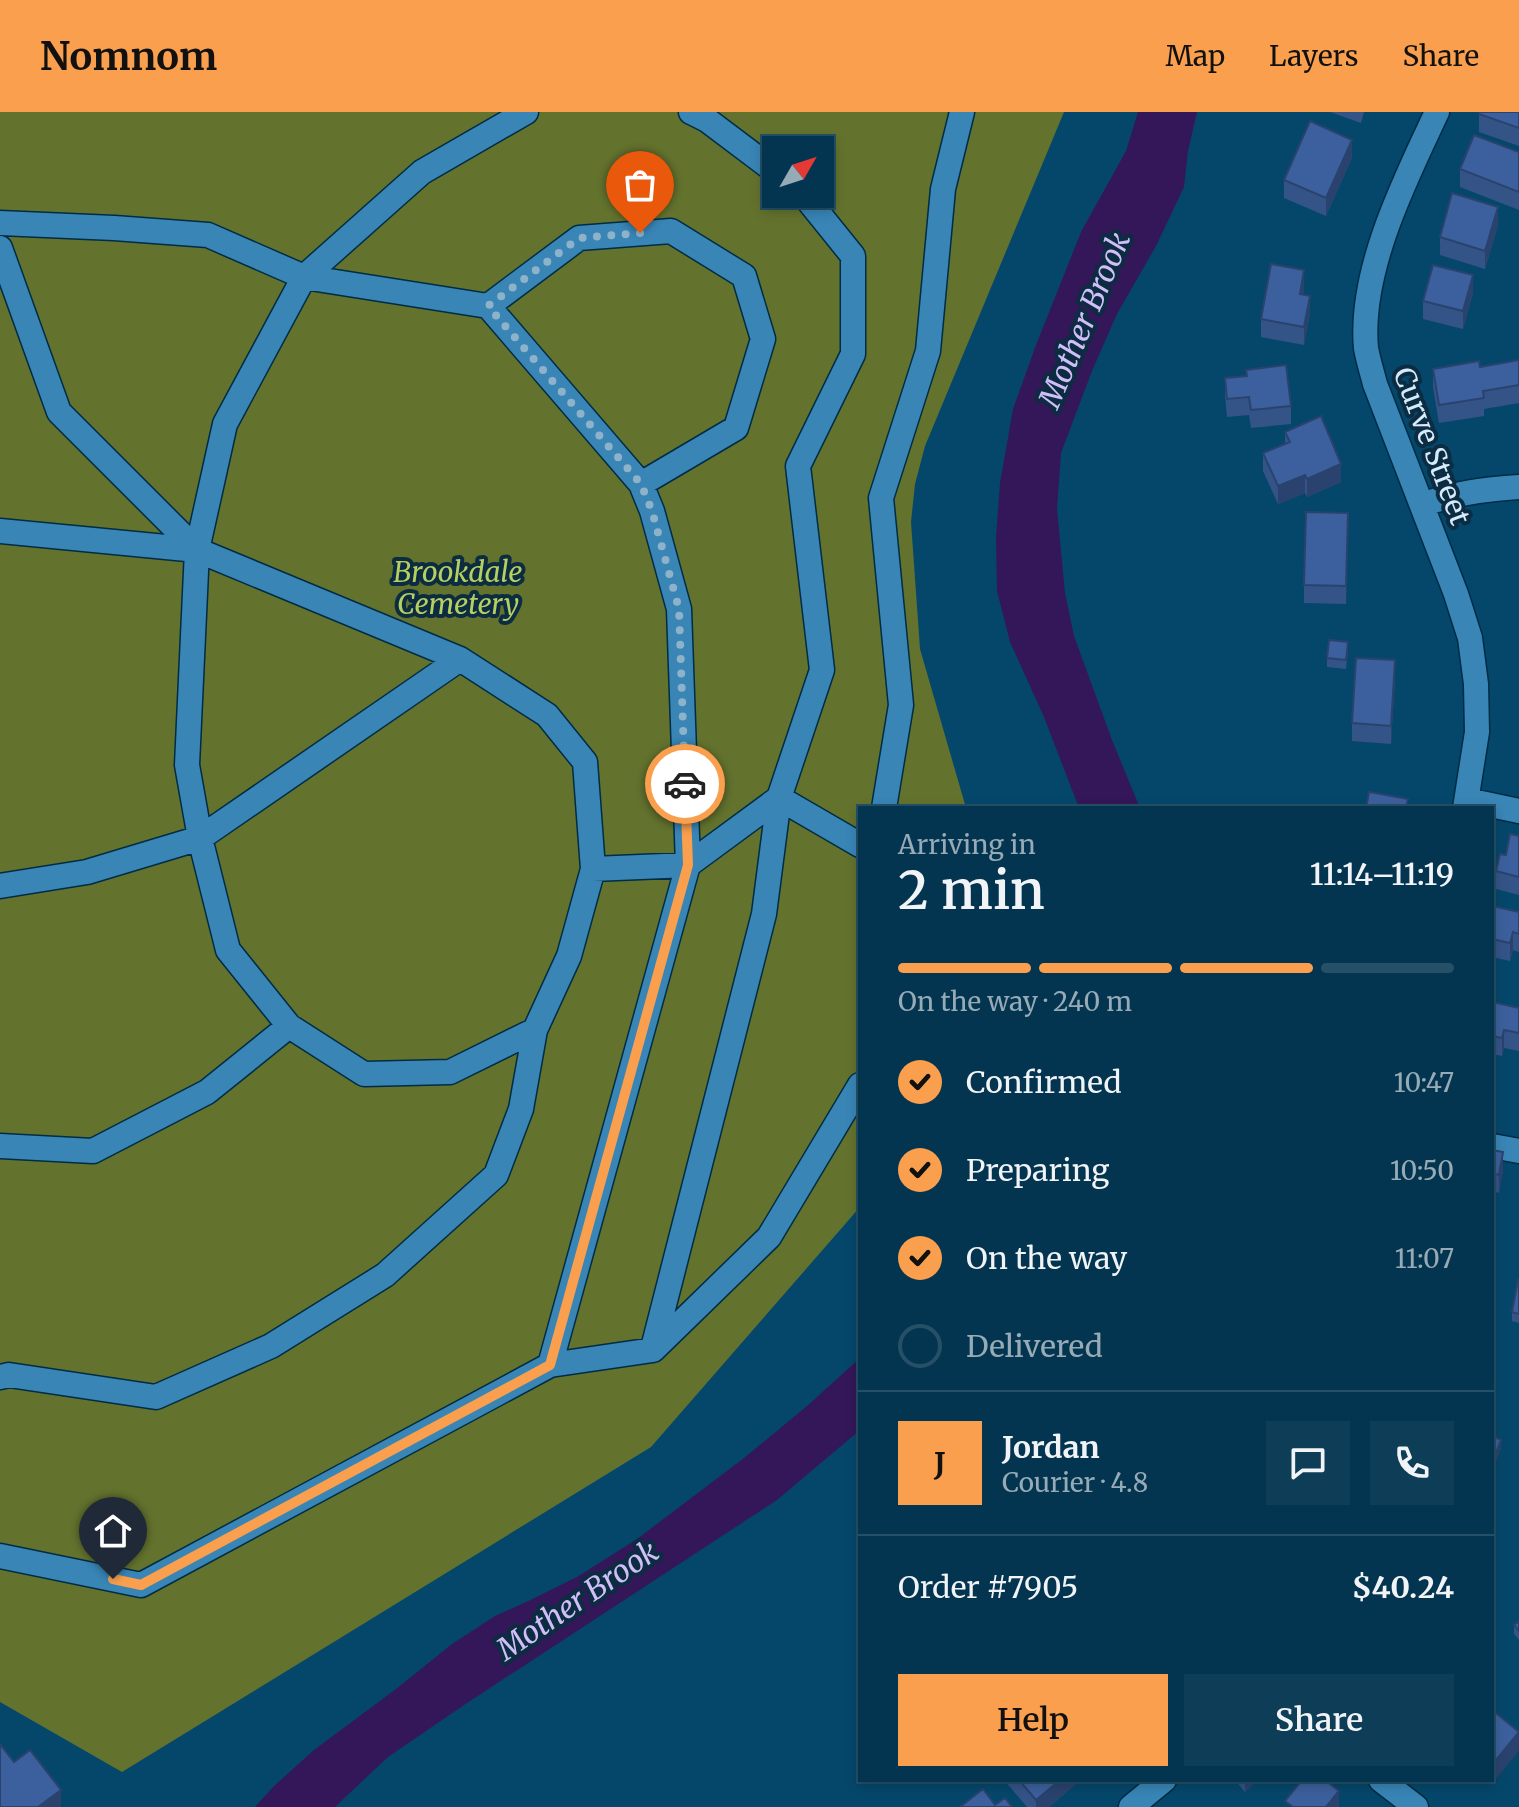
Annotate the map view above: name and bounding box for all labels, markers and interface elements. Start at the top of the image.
text: Nomnom [40,33,217,80]
text: Map [1165,38,1225,74]
text: Layers [1269,38,1358,74]
text: Share [1402,38,1479,74]
north arrow [762,136,834,208]
map controls [762,136,834,208]
pin [606,151,674,233]
icon: bag [618,163,662,207]
water label: Mother Brook [1029,226,1138,415]
street label: Curve Street [1386,362,1479,530]
park label: Brookdale Cemetery [393,554,523,622]
courier [645,744,725,824]
icon: car [663,762,707,806]
text: Arriving in [898,828,1036,861]
text: 11:14–11:19 [1310,855,1454,893]
text: 2 min [898,858,1045,923]
text: On the way · 240 m [898,985,1132,1018]
icon: check [898,1060,942,1104]
text: Confirmed [966,1063,1121,1101]
text: 10:47 [1394,1066,1454,1099]
icon: check [898,1148,942,1192]
text: Preparing [966,1151,1109,1189]
text: 10:50 [1390,1154,1454,1187]
icon: check [898,1236,942,1280]
text: On the way [966,1239,1127,1277]
text: 11:07 [1395,1242,1454,1275]
text: Delivered [966,1327,1103,1365]
button: chat [1266,1421,1350,1505]
button: phone [1370,1421,1454,1505]
text: Jordan [1002,1428,1100,1466]
text: J [934,1444,946,1482]
text: Courier · 4.8 [1002,1466,1148,1499]
pin [79,1497,147,1579]
icon: home [91,1509,135,1553]
water label: Mother Brook [487,1532,666,1669]
text: Order #7905 [898,1568,1078,1606]
text: $40.24 [1352,1568,1454,1606]
button: Help [898,1674,1168,1766]
button: Share [1184,1674,1454,1766]

